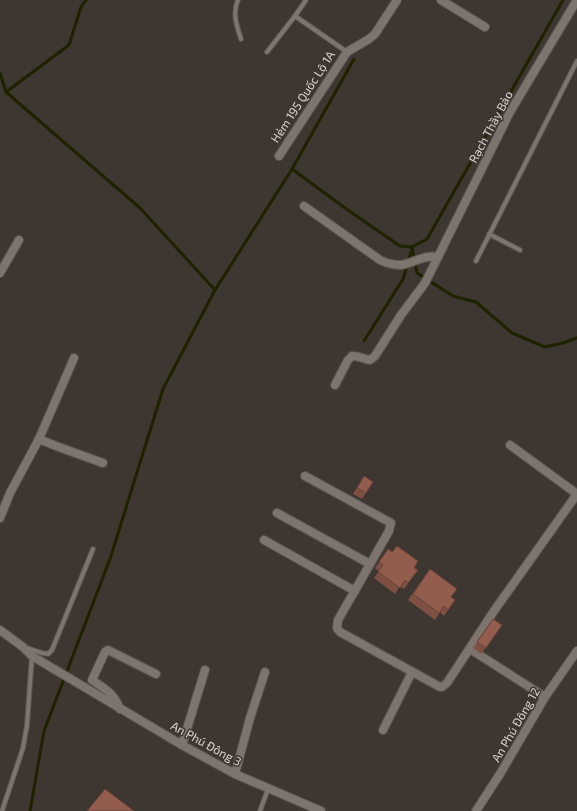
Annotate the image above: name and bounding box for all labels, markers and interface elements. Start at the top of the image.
street label: Hẻm 195 Quốc Lộ 1A [267,48,338,145]
street label: Rạch Thầy Bảo [465,88,516,165]
street label: An Phú Đông 12 [488,685,542,764]
street label: An Phú Đông 3 [169,718,244,768]

